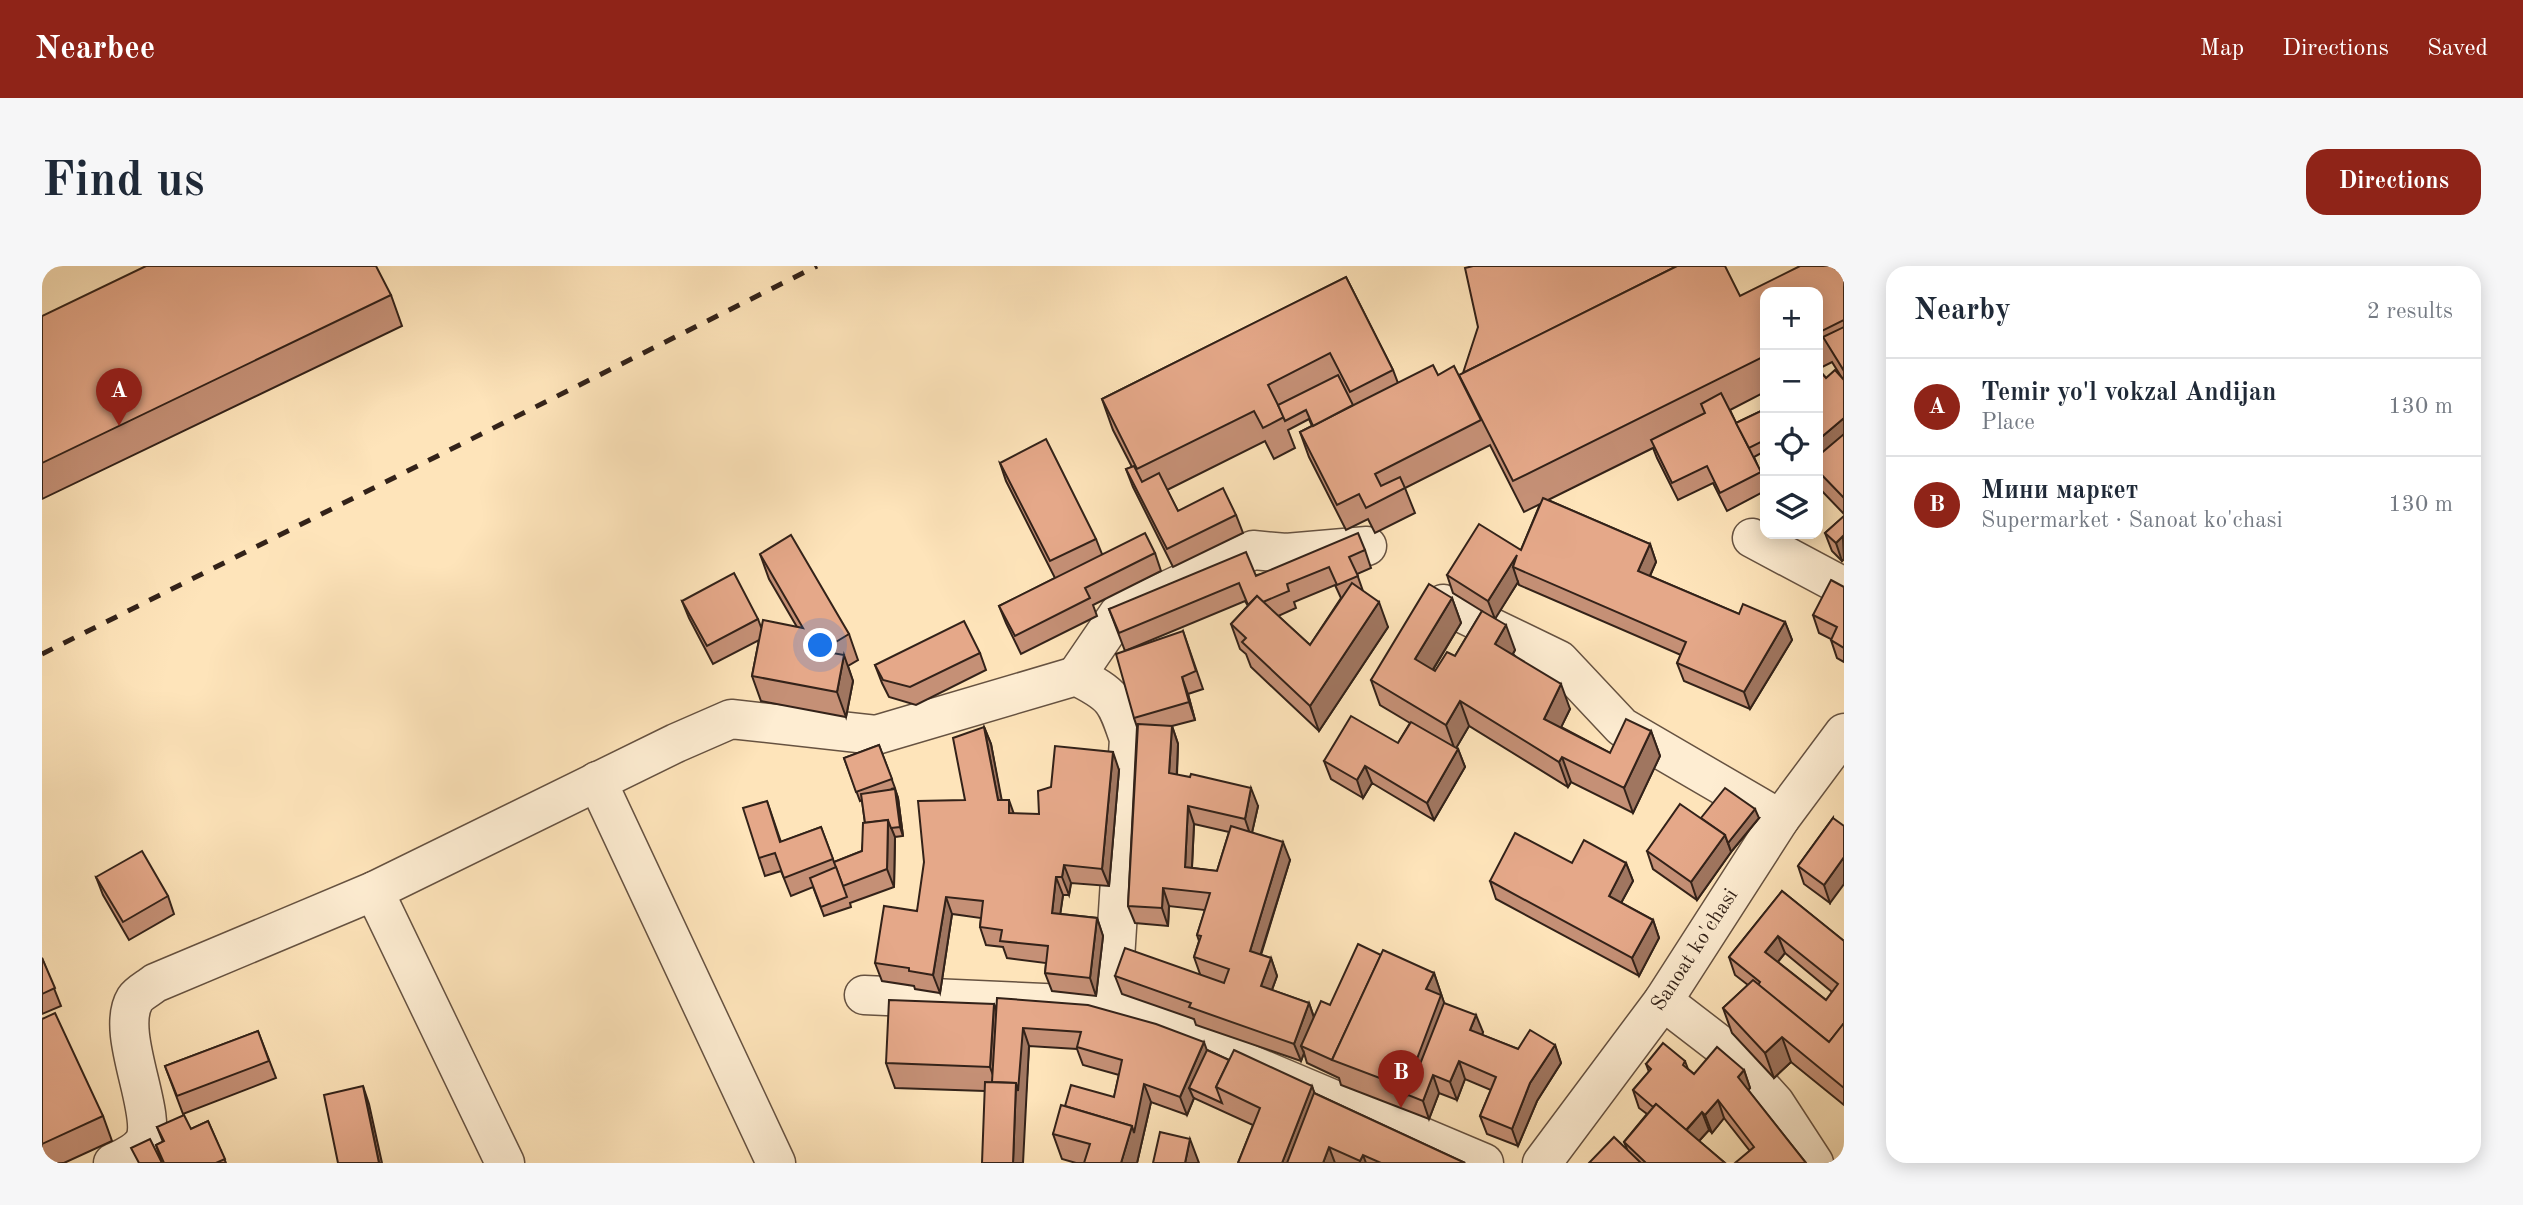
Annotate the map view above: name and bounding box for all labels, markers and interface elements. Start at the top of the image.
text: Nearbee [35,33,155,66]
text: Map [2200,37,2244,61]
text: Directions [2282,37,2389,61]
text: Saved [2427,37,2488,61]
button: Directions [2306,149,2481,215]
text: Find us [42,158,205,207]
map controls [1760,287,1823,539]
button: + [1760,287,1823,350]
text: Nearby [1914,296,2011,326]
text: 2 results [2367,300,2453,323]
button: − [1760,350,1823,413]
pin: A [96,368,142,426]
text: Temir yo'l vokzal Andijan [1981,380,2276,406]
text: A [1928,395,1946,418]
text: 130 m [2388,395,2453,418]
text: Place [1981,411,2035,434]
button: locate [1760,413,1823,476]
button: layers [1760,476,1823,539]
text: Мини маркет [1981,478,2138,504]
text: B [1929,493,1945,516]
text: 130 m [2388,493,2453,516]
text: Supermarket · Sanoat ko'chasi [1981,509,2283,532]
your location [803,628,837,662]
street label: Sanoat ko'chasi [1648,885,1742,1015]
pin: B [1378,1050,1424,1108]

